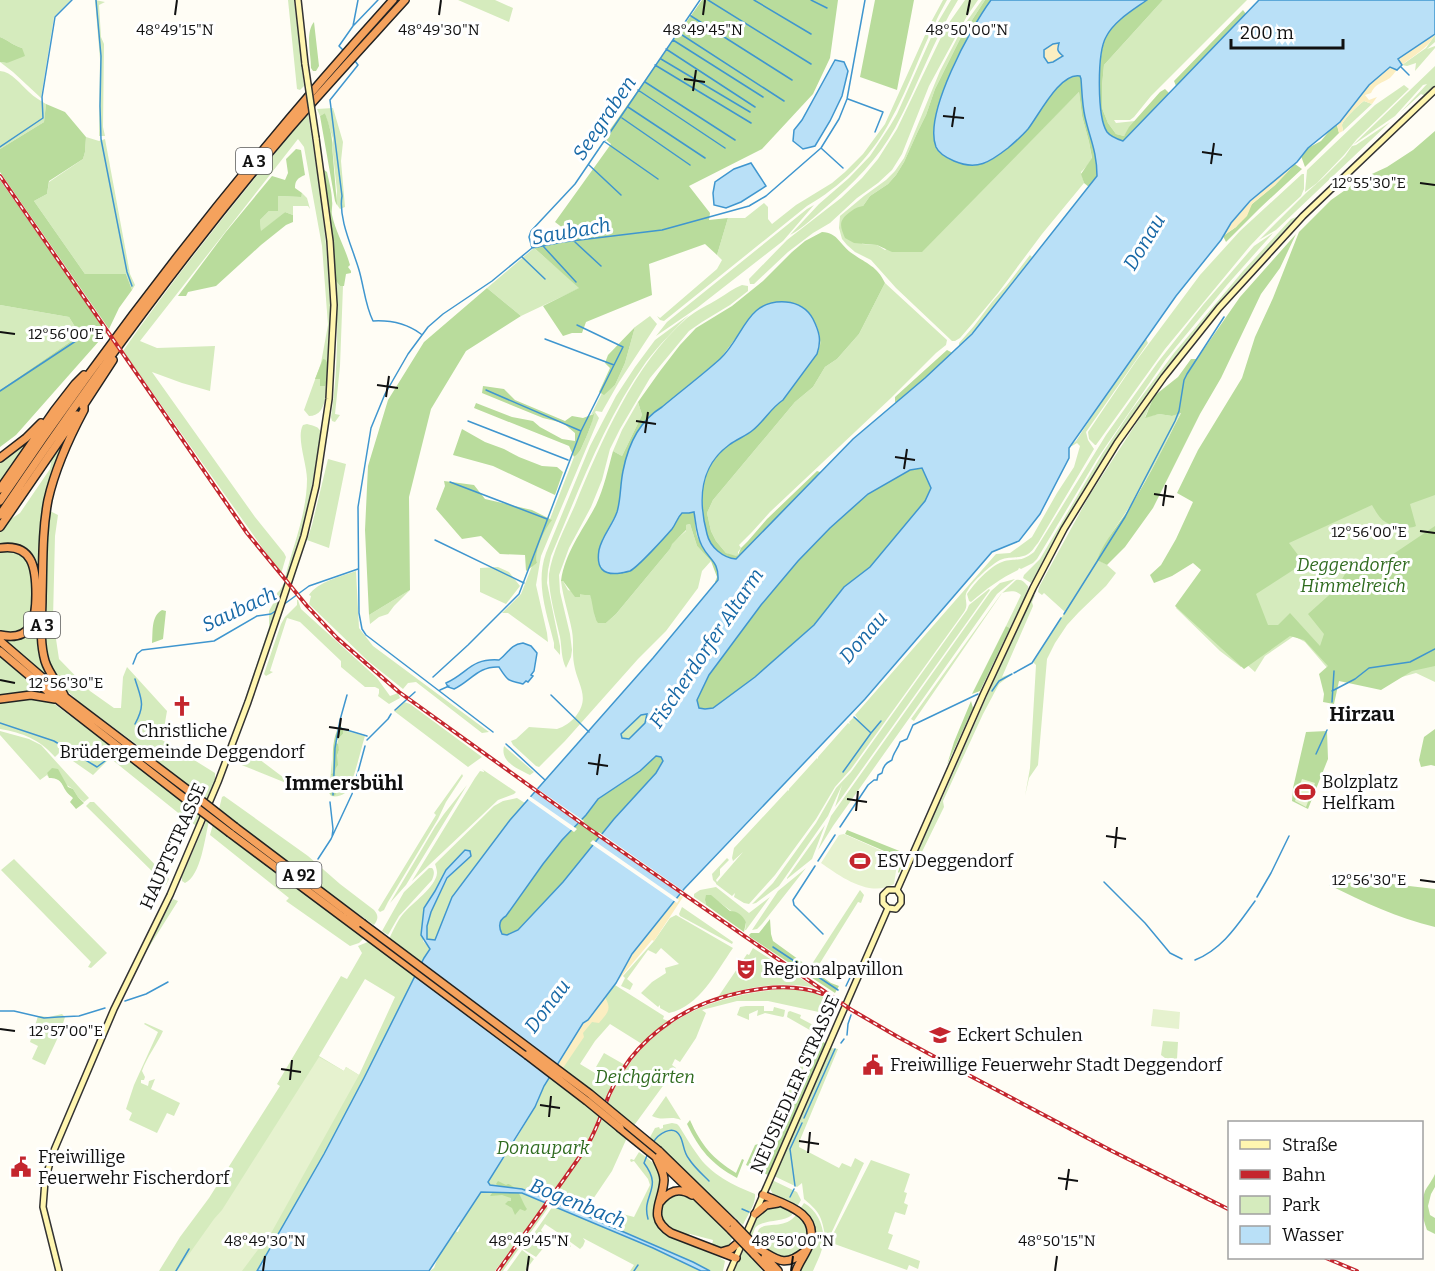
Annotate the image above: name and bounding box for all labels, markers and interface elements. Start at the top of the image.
scale bar [1231,12,1344,50]
text: 48°49'15"N [136,21,214,39]
text: 48°49'30"N [398,21,480,39]
text: 48°49'45"N [663,21,743,39]
text: 48°50'00"N [926,21,1008,39]
text: 200 m [1240,22,1294,44]
water label: Seegraben [567,71,641,165]
road number: A 3 [236,148,272,174]
text: 12°55'30"E [1332,174,1406,192]
water label: Donau [1118,210,1170,274]
water label: Saubach [530,212,612,250]
text: 12°56'00"E [28,325,104,343]
text: 12°56'00"E [1331,523,1407,541]
park label: Deggendorfer Himmelreich [1297,554,1410,597]
water label: Fischerdorfer Altarm [644,564,769,733]
water label: Saubach [198,581,280,637]
water label: Donau [834,606,892,668]
road number: A 3 [24,612,60,638]
text: 12°56'30"E [29,674,103,692]
church icon: Christliche Brüdergemeinde Deggendorf [170,694,194,718]
district label: Hirzau [1329,702,1395,726]
place label: Christliche Brüdergemeinde Deggendorf [60,720,306,763]
district label: Immersbühl [285,771,403,795]
place label: Bolzplatz Helfkam [1322,771,1398,814]
street label: HAUPTSTRASSE [135,779,211,913]
sports icon: Bolzplatz Helfkam [1293,780,1317,804]
sports icon: ESV Deggendorf [848,849,872,873]
place label: ESV Deggendorf [877,850,1015,872]
road number: A 92 [276,862,322,888]
text: 12°56'30"E [1332,871,1406,889]
theatre icon: Regionalpavillon [734,957,758,981]
place label: Regionalpavillon [763,958,904,980]
water label: Donau [519,974,575,1038]
street label: NEUSIEDLER STRASSE [746,991,844,1177]
text: 12°57'00"E [29,1022,103,1040]
school or university icon: Eckert Schulen [928,1023,952,1047]
place label: Eckert Schulen [957,1024,1083,1046]
public building icon: Freiwillige Feuerwehr Stadt Deggendorf [861,1053,885,1077]
place label: Freiwillige Feuerwehr Stadt Deggendorf [890,1054,1224,1076]
park label: Deichgärten [595,1066,695,1088]
legend [1228,1121,1423,1259]
text: Straße [1282,1134,1338,1156]
park label: Donaupark [496,1137,590,1159]
place label: Freiwillige Feuerwehr Fischerdorf [38,1146,231,1189]
public building icon: Freiwillige Feuerwehr Fischerdorf [9,1155,33,1179]
text: Bahn [1282,1164,1326,1186]
water label: Bogenbach [526,1173,630,1233]
text: Park [1282,1194,1321,1216]
text: Wasser [1282,1224,1344,1246]
text: 48°49'30"N [224,1232,306,1250]
text: 48°49'45"N [489,1232,569,1250]
text: 48°50'00"N [752,1232,834,1250]
text: 48°50'15"N [1018,1232,1096,1250]

